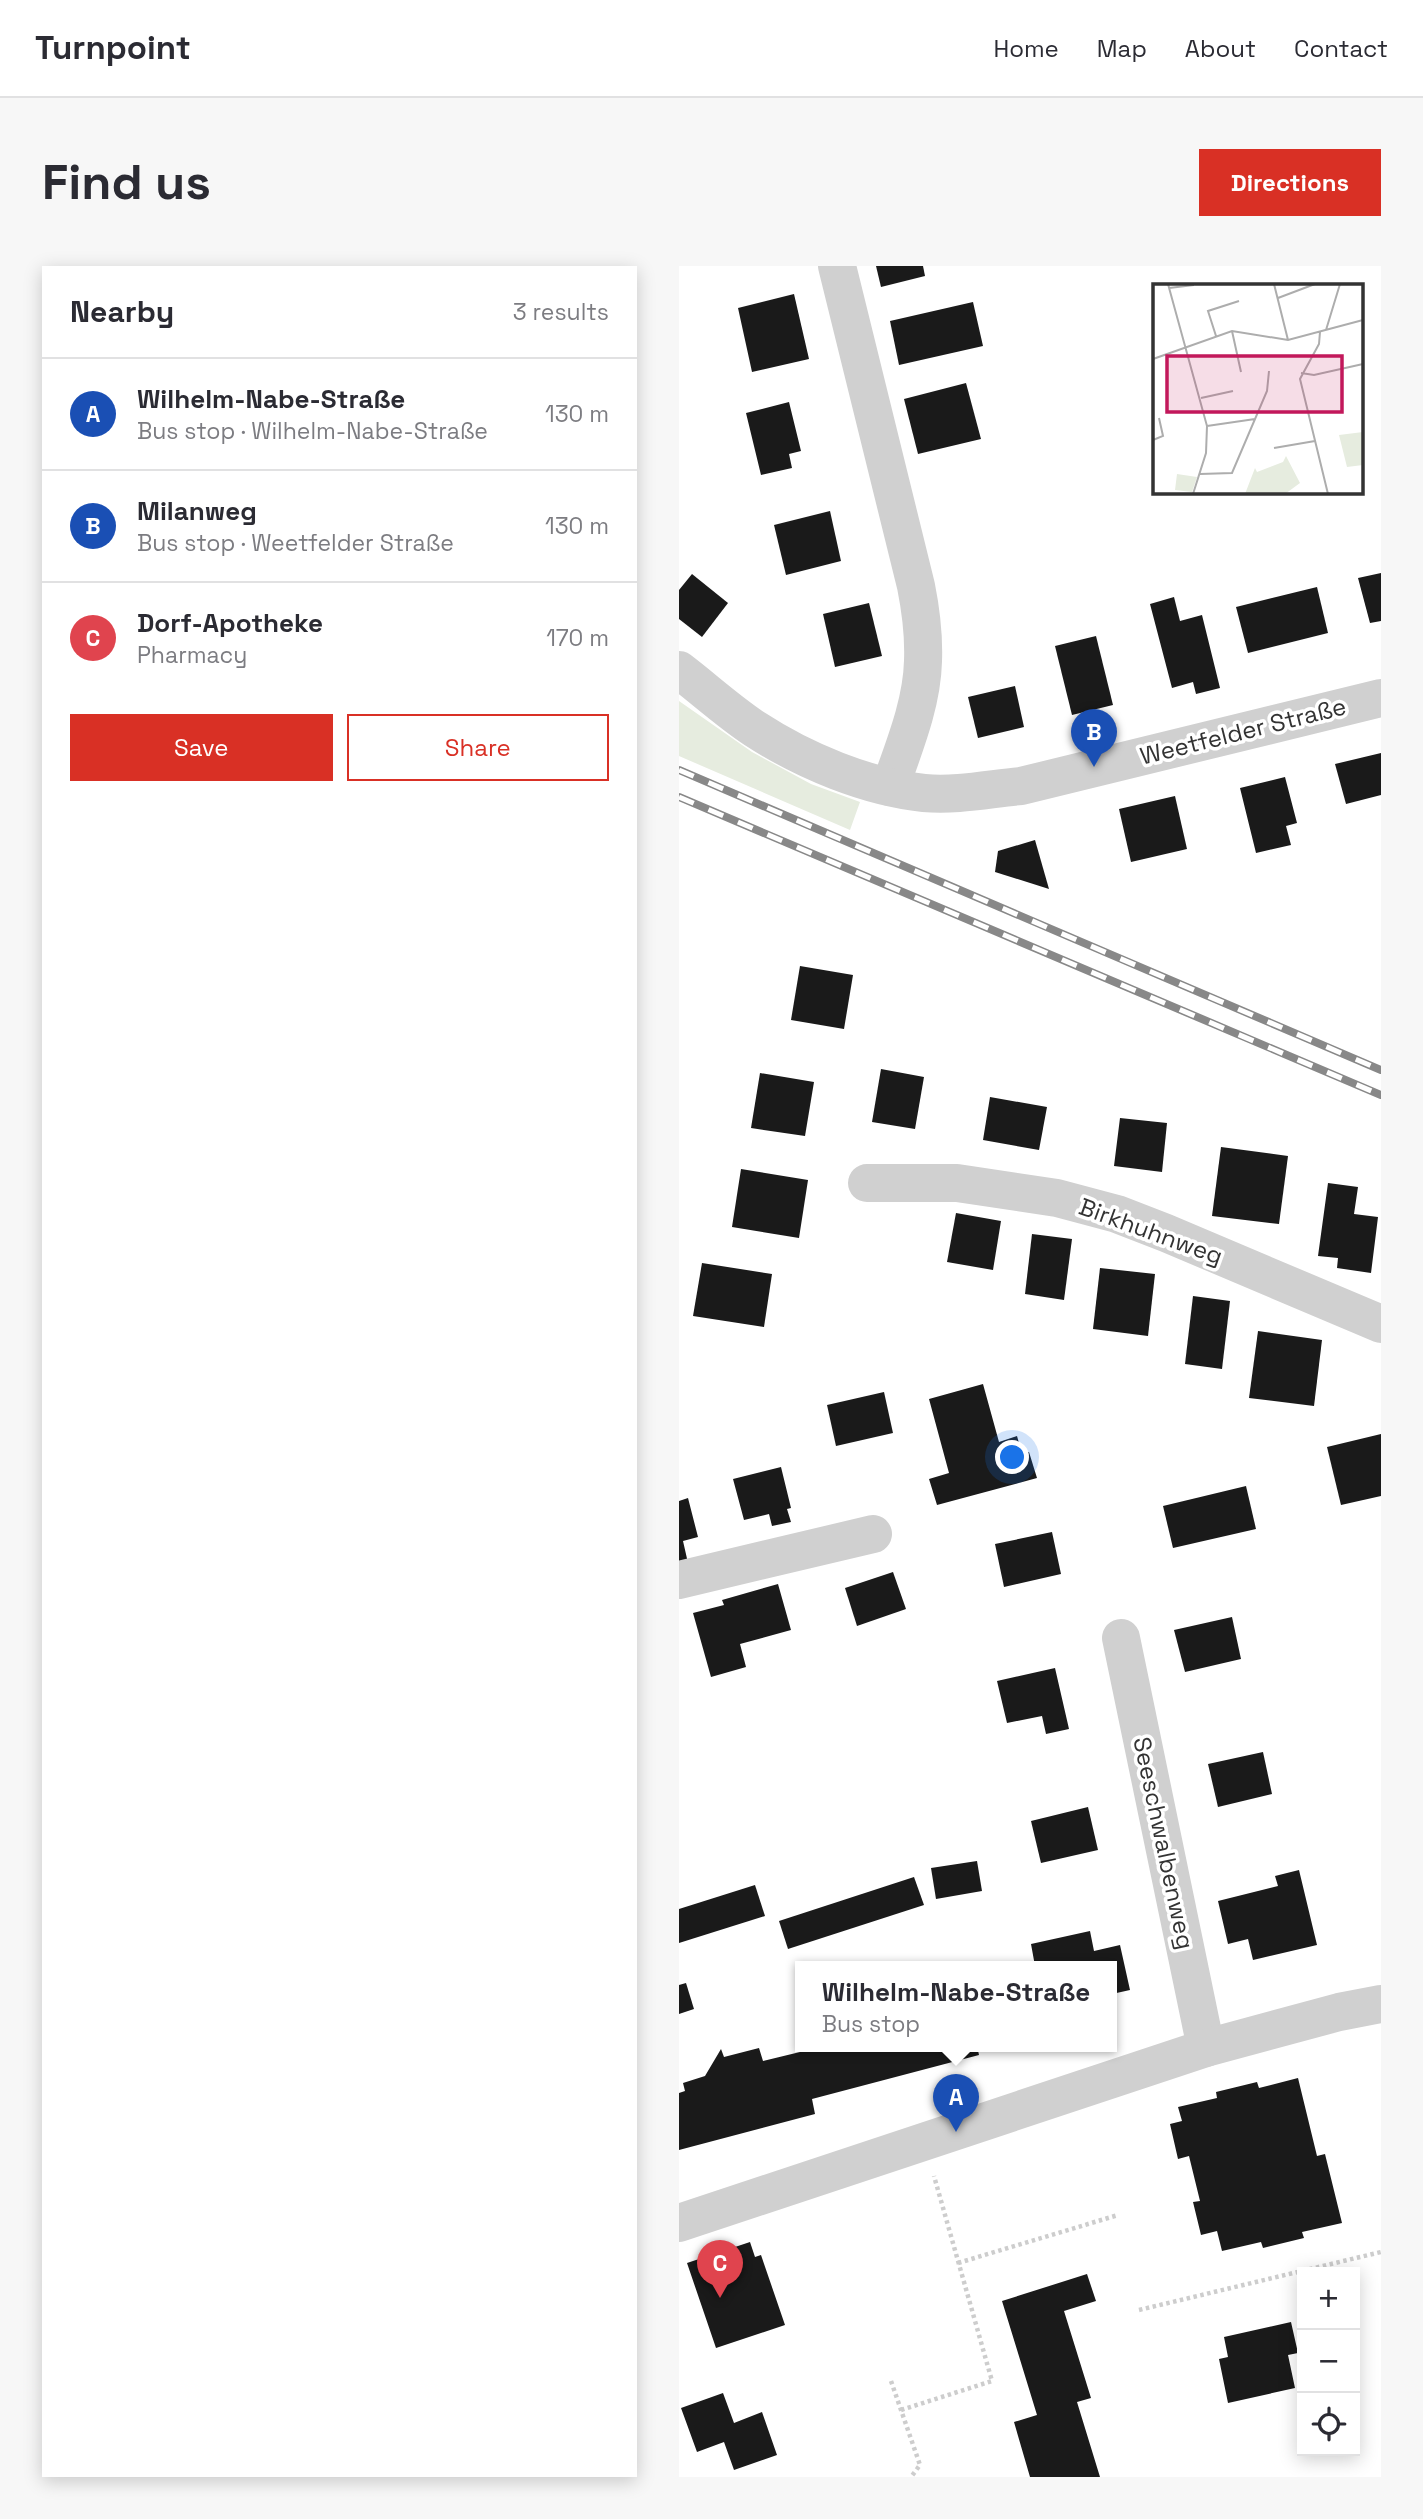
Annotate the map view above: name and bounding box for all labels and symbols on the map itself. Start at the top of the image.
inset map [1153,284,1363,494]
street label: Weetfelder Straße [1137,690,1349,772]
pin: B [1071,709,1117,767]
street label: Birkhuhnweg [1075,1191,1227,1271]
your location [995,1440,1029,1474]
street label: Seeschwalbenweg [1126,1734,1202,1952]
pin: A [933,2074,979,2132]
pin: C [697,2240,743,2298]

